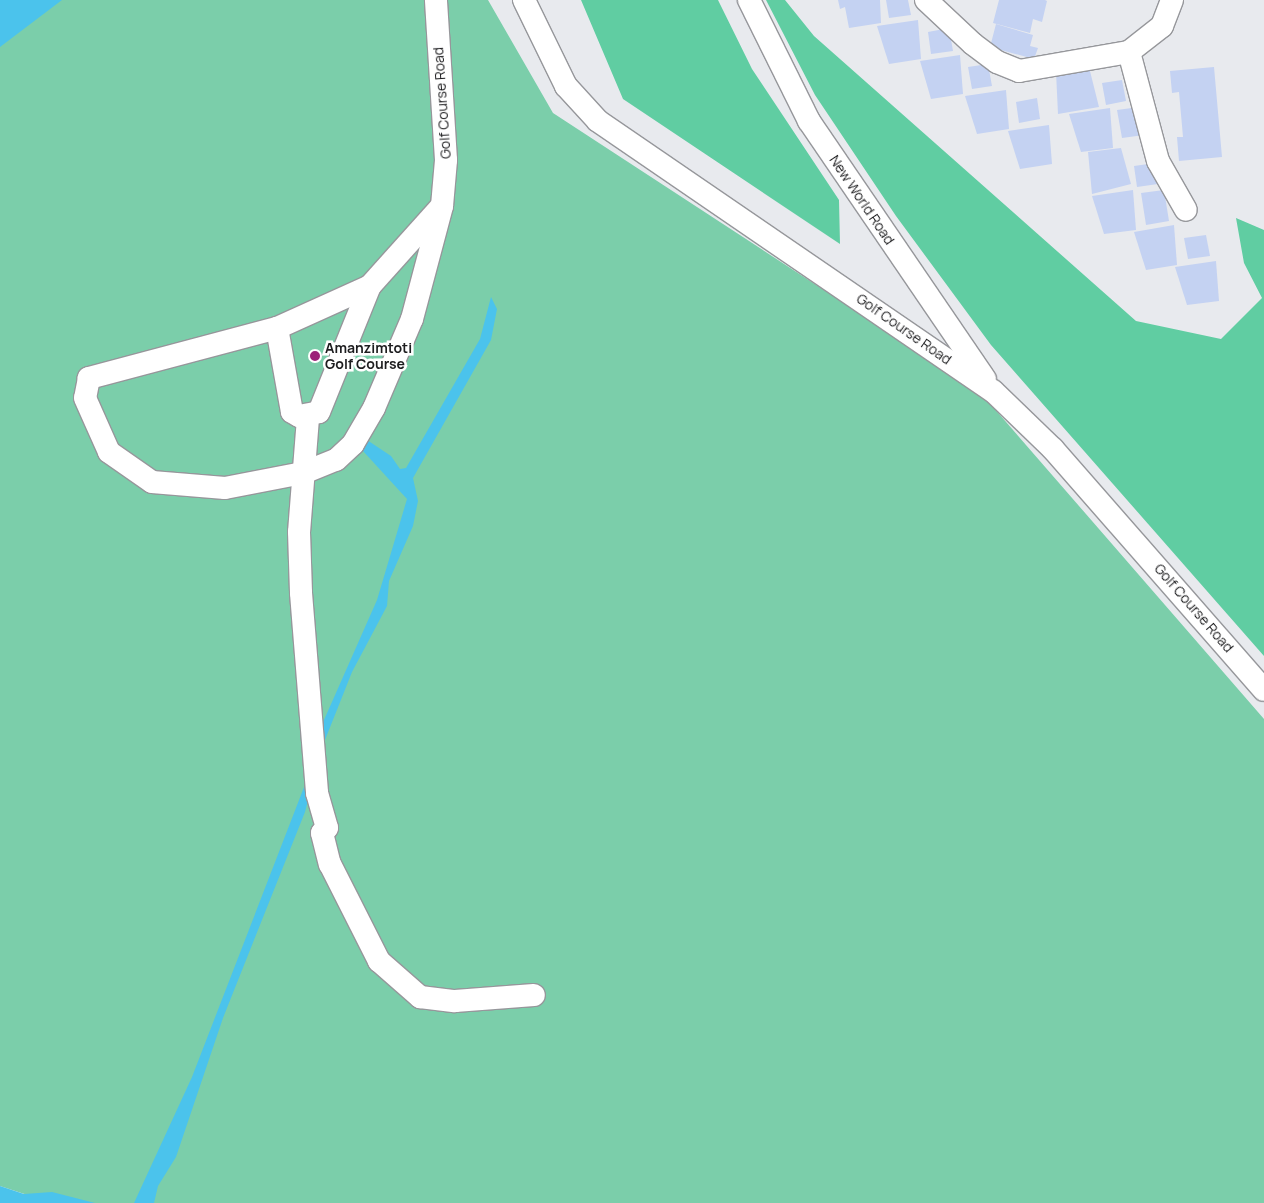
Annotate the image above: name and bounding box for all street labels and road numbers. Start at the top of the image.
street label: Golf Course Road [430,47,454,159]
street label: New World Road [826,152,898,248]
street label: Golf Course Road [853,290,955,368]
street label: Golf Course Road [1151,560,1237,656]

